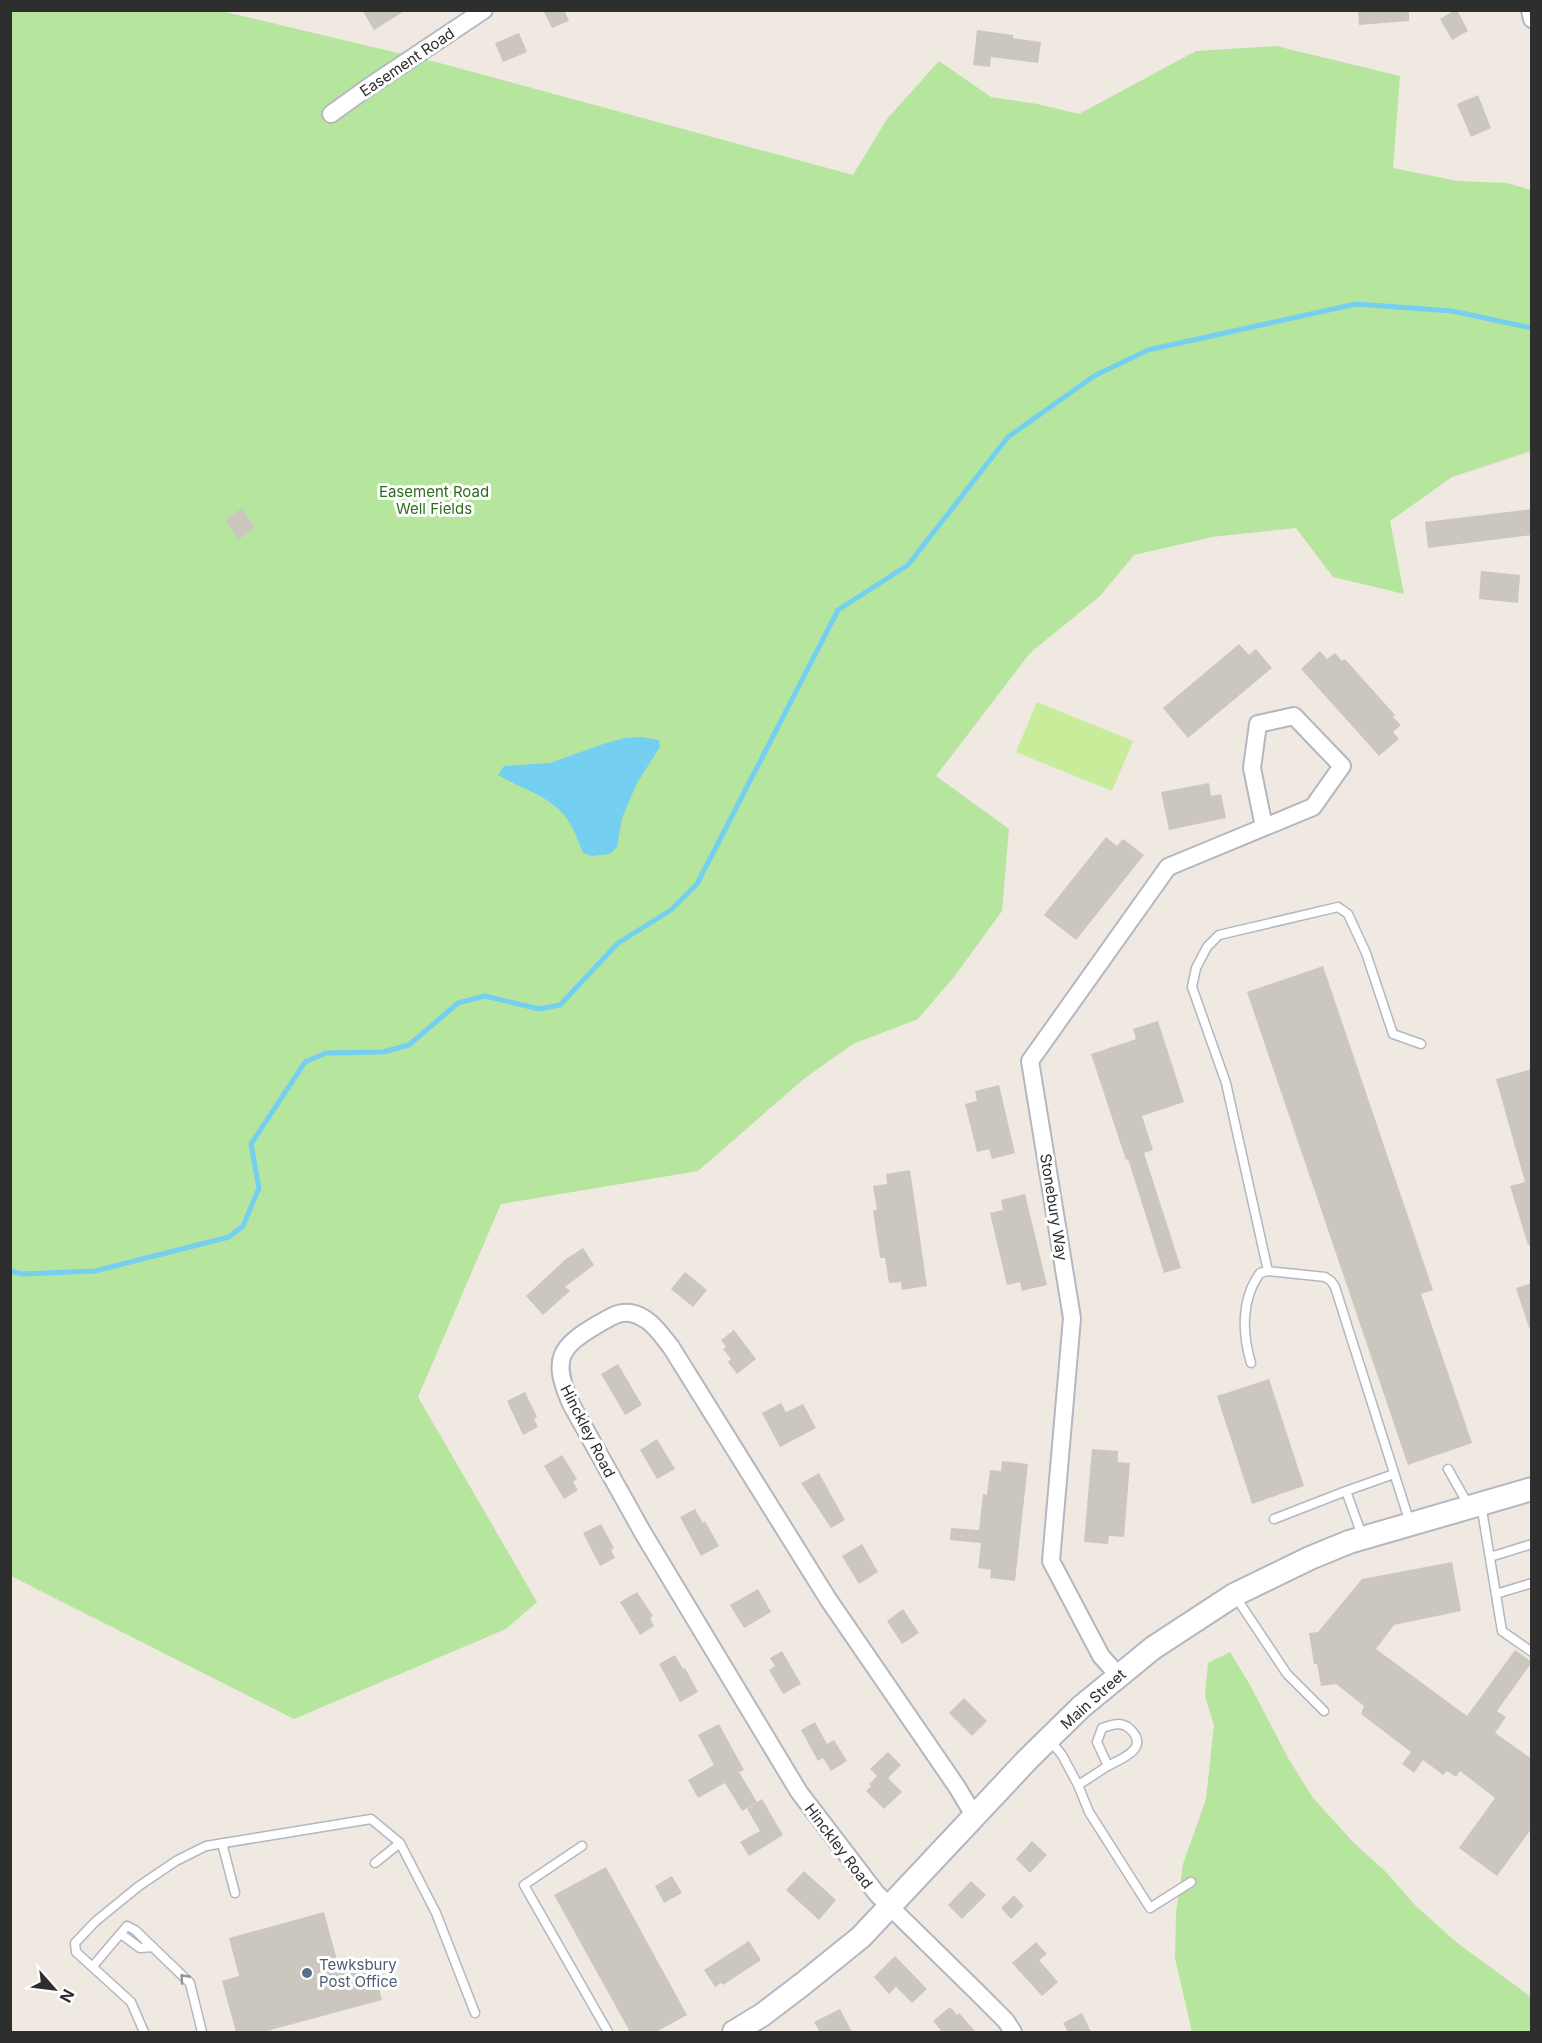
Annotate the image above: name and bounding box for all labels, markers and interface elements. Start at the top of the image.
street label: Easement Road [356,23,458,101]
park label: Easement Road Well Fields [379,482,489,518]
street label: Stonebury Way [1036,1152,1072,1262]
street label: Hinckley Road [557,1382,619,1480]
street label: Main Street [1057,1665,1130,1733]
street label: Hinckley Road [801,1800,877,1892]
place label: Tewksbury Post Office [319,1955,397,1991]
north arrow [24,1959,84,2019]
marker: Tewksbury Post Office [300,1966,314,1980]
one-way arrow [180,1974,191,1985]
text: N [56,1986,79,2006]

